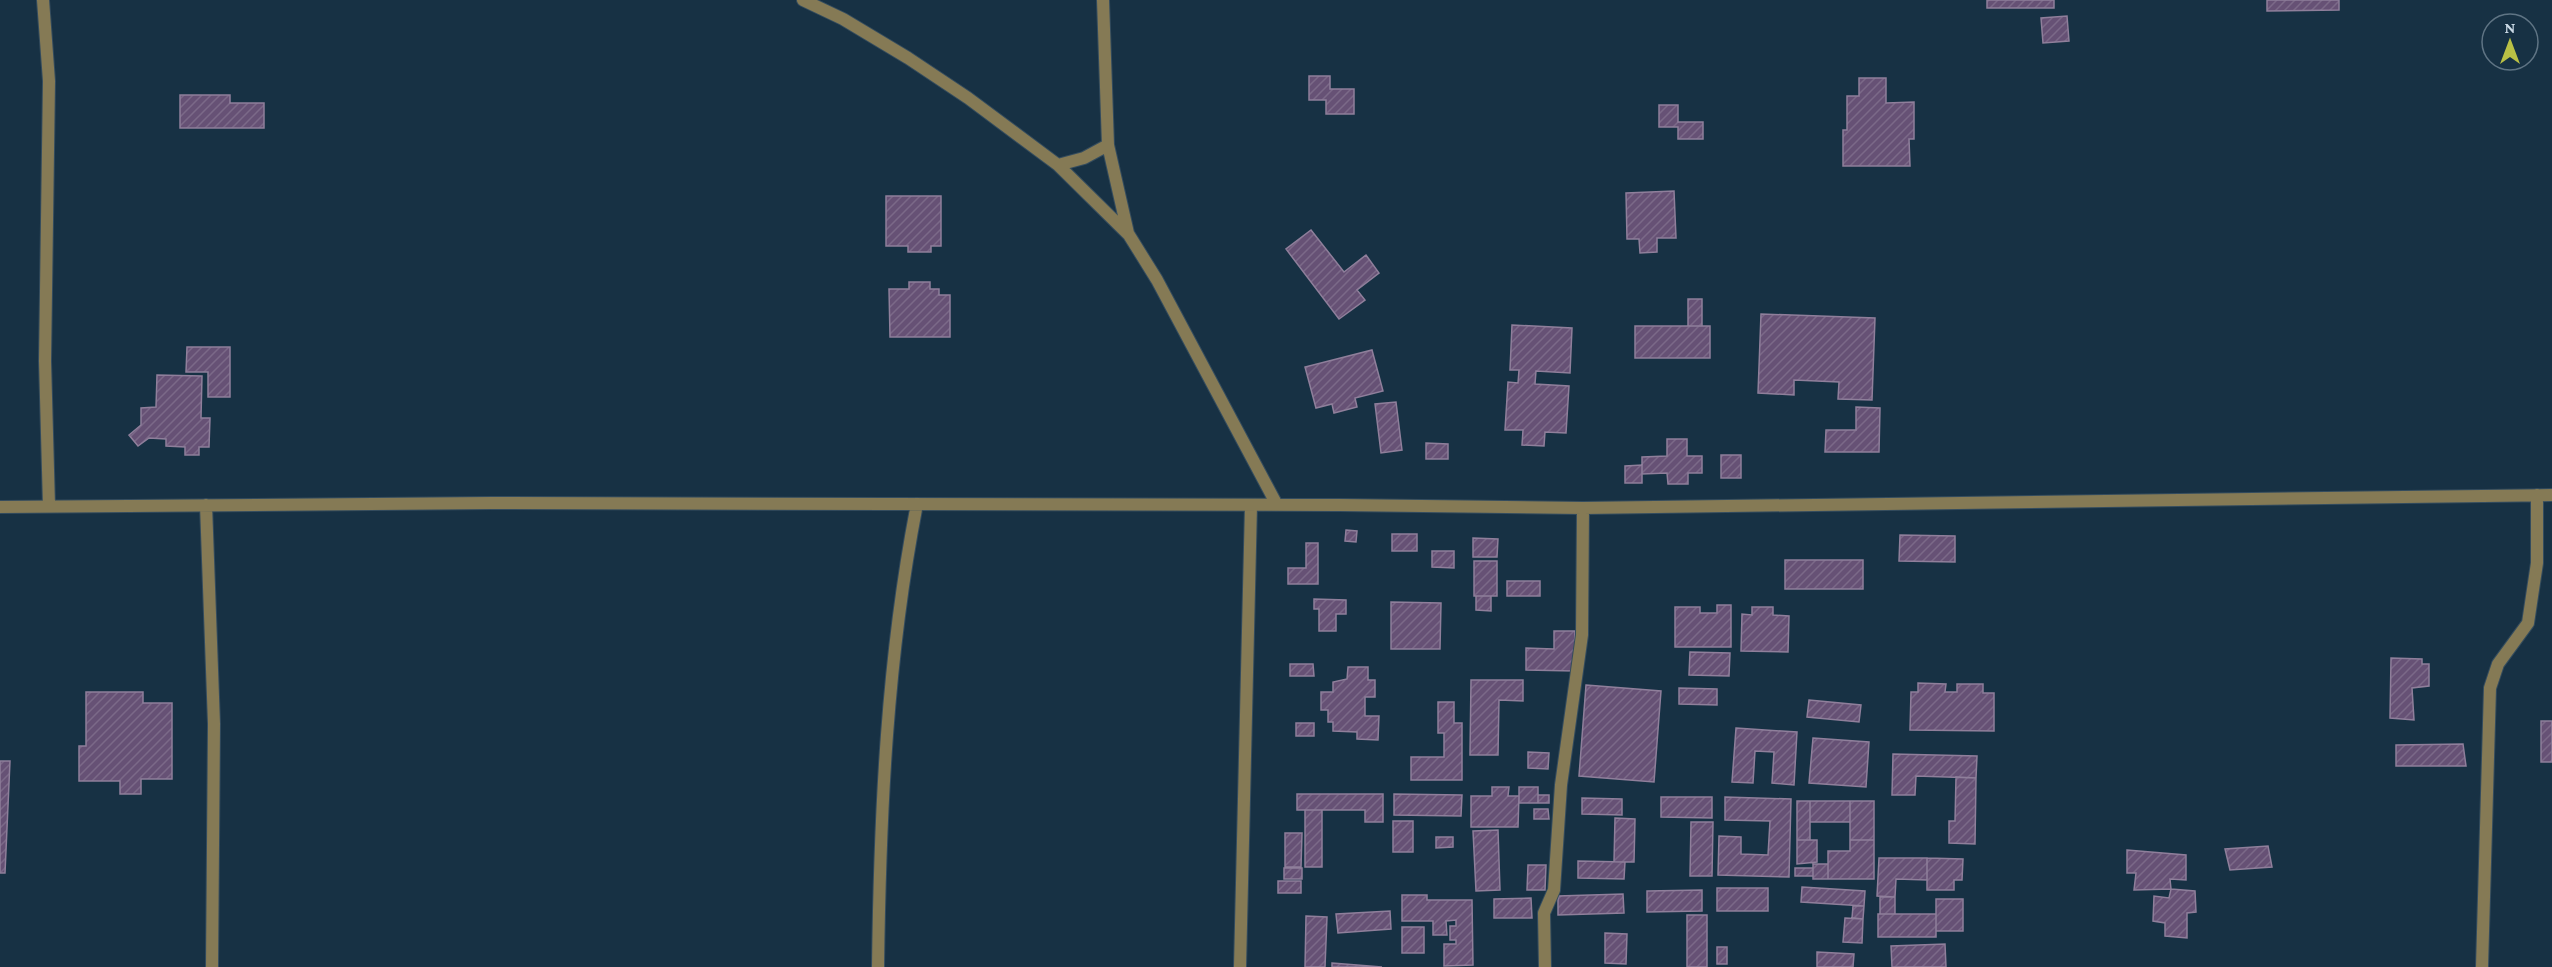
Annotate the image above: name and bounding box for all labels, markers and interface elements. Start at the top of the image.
north arrow [2480,12,2540,72]
text: N [2505,19,2516,36]

